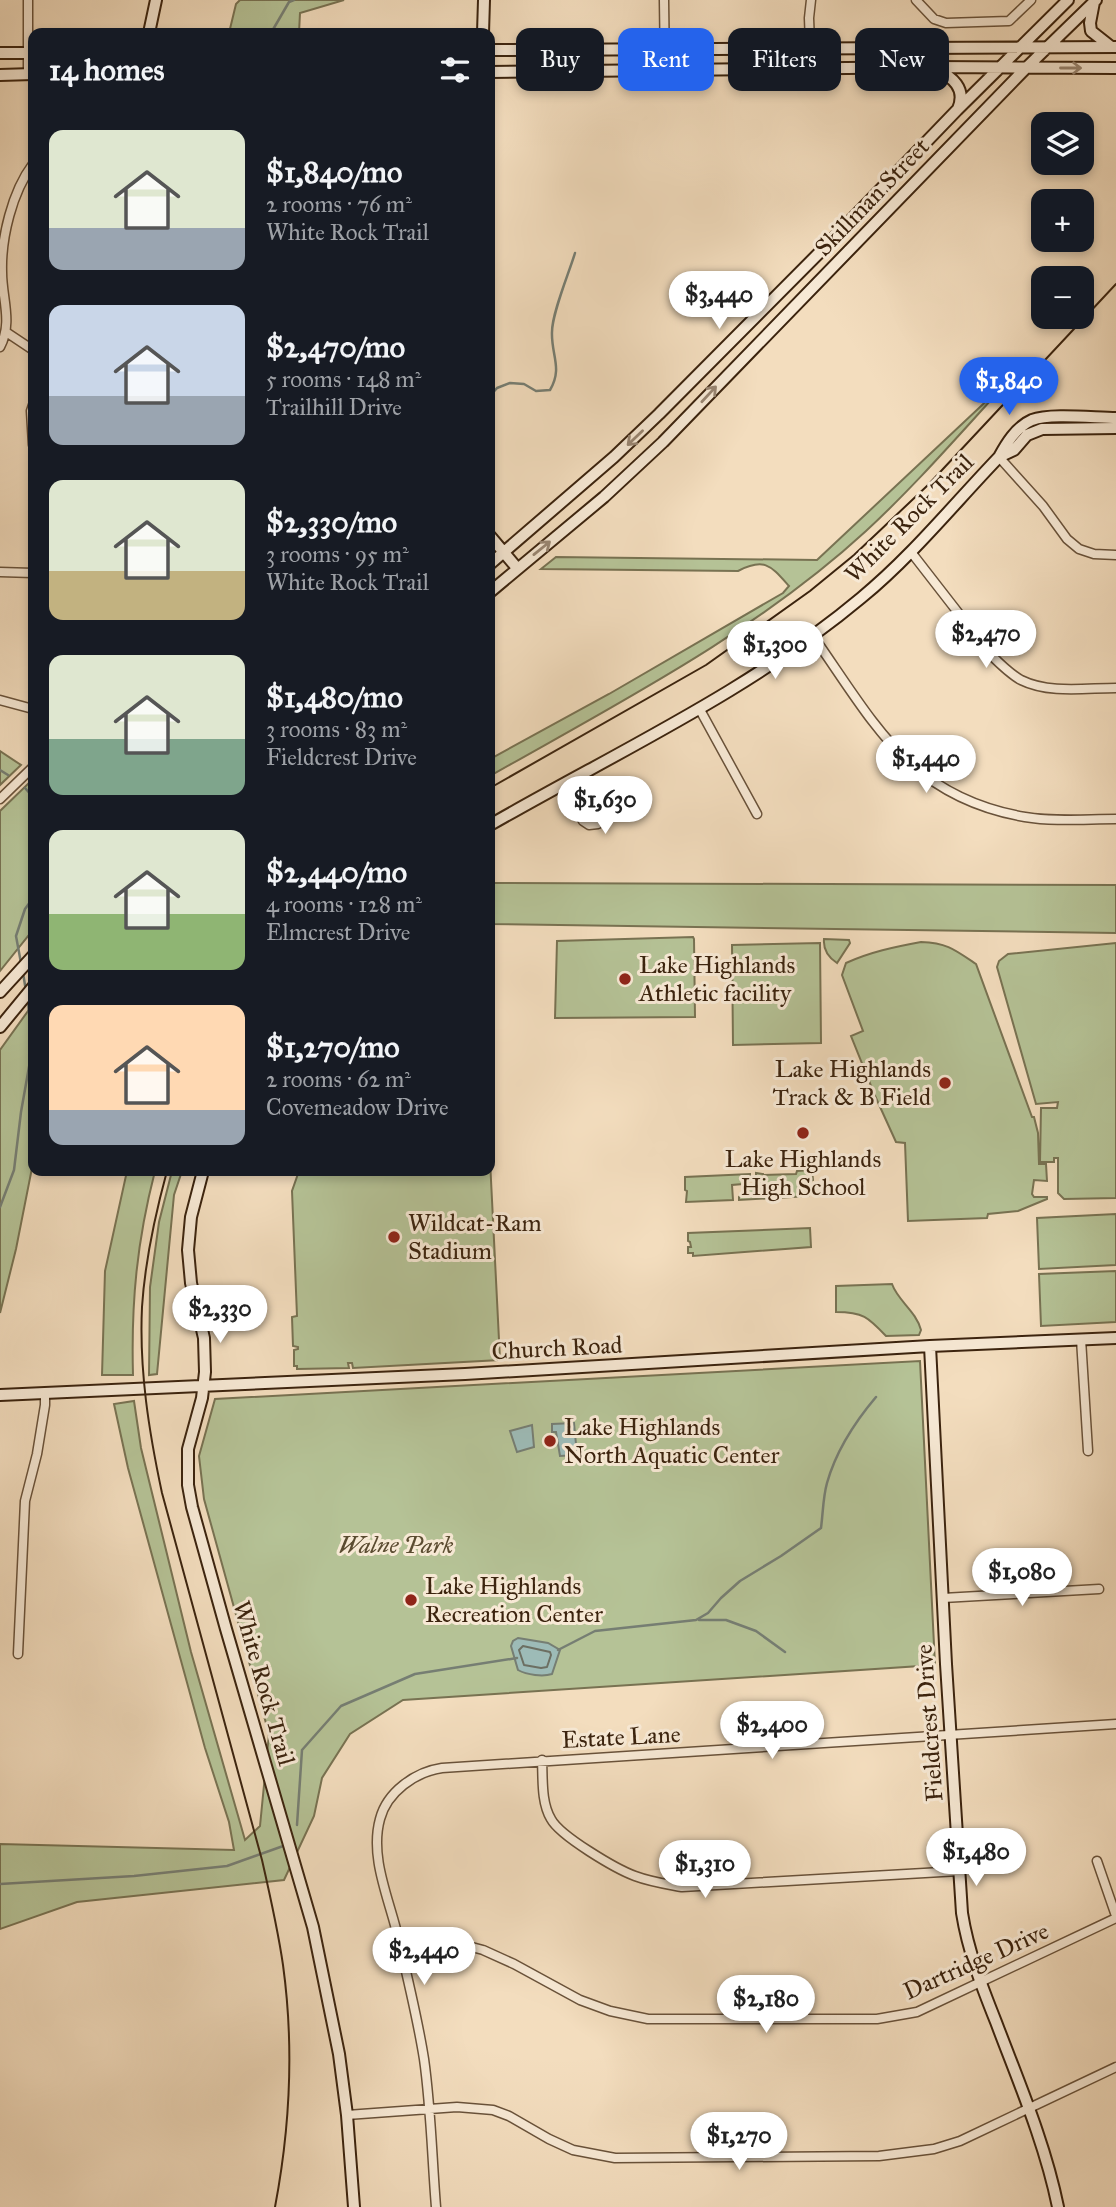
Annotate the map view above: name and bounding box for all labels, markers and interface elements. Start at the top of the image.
chip: Buy [516,28,604,91]
chip: Rent [618,28,714,91]
chip: Filters [728,28,841,91]
chip: New [855,28,949,91]
icon: filters [436,51,474,89]
text: 14 homes [49,52,164,88]
one-way arrow [1059,61,1082,75]
map controls [1031,112,1094,329]
button: layers [1031,112,1094,175]
street label: Skillman Street [808,131,936,262]
text: $1,840/mo [266,154,402,190]
icon: home [105,158,189,242]
button: + [1031,189,1094,252]
text: 2 rooms · 76 m² [266,190,412,218]
text: White Rock Trail [266,218,429,246]
button: − [1031,266,1094,329]
pin: $3,440 [662,272,776,331]
text: $3,440 [685,280,753,308]
text: $2,470/mo [266,329,405,365]
icon: home [105,333,189,417]
pin: $1,840 [952,358,1066,417]
text: 5 rooms · 148 m² [266,365,421,393]
text: $1,840 [975,366,1043,394]
one-way arrow [701,386,718,403]
text: Trailhill Drive [266,393,402,421]
one-way arrow [626,429,643,446]
street label: White Rock Trail [838,447,980,589]
text: $2,330/mo [266,504,397,540]
icon: home [105,508,189,592]
text: 3 rooms · 95 m² [266,540,409,568]
one-way arrow [533,540,551,556]
text: White Rock Trail [266,568,429,596]
pin: $2,470 [929,610,1043,670]
text: $2,470 [951,619,1021,647]
pin: $1,300 [718,622,832,681]
text: $1,300 [743,630,807,658]
text: $1,480/mo [266,679,403,715]
icon: home [105,683,189,767]
text: 3 rooms · 83 m² [266,715,407,743]
pin: $1,440 [869,736,983,795]
text: Fieldcrest Drive [266,743,417,771]
text: $1,440 [892,744,960,772]
pin: $1,630 [548,776,662,836]
text: $1,630 [573,785,637,813]
text: $2,440/mo [266,854,407,890]
icon: home [105,858,189,942]
text: 4 rooms · 128 m² [266,890,422,918]
text: Elmcrest Drive [266,918,410,946]
place label: Lake Highlands Athletic facility [638,950,795,1008]
marker: Lake Highlands Athletic facility [617,971,633,987]
text: $1,270/mo [266,1029,400,1065]
icon: home [105,1033,189,1117]
place label: Lake Highlands Track & B Field [772,1054,931,1112]
text: 2 rooms · 62 m² [266,1065,411,1093]
marker: Lake Highlands Track & B Field [937,1075,953,1091]
text: Covemeadow Drive [266,1093,449,1121]
marker: Lake Highlands High School [795,1125,811,1141]
place label: Lake Highlands High School [725,1144,881,1202]
place label: Wildcat-Ram Stadium [408,1208,542,1266]
marker: Wildcat-Ram Stadium [386,1229,402,1245]
pin: $2,330 [163,1286,277,1345]
text: $2,330 [188,1294,252,1322]
street label: Church Road [491,1330,623,1366]
place label: Lake Highlands North Aquatic Center [564,1412,780,1470]
marker: Lake Highlands North Aquatic Center [542,1433,558,1449]
park label: Walne Park [339,1530,454,1560]
pin: $1,080 [965,1548,1079,1608]
text: $1,080 [988,1557,1056,1585]
place label: Lake Highlands Recreation Center [425,1571,603,1629]
marker: Lake Highlands Recreation Center [403,1592,419,1608]
street label: White Rock Trail [226,1597,302,1769]
street label: Fieldcrest Drive [909,1643,949,1803]
pin: $2,400 [715,1702,829,1761]
text: $2,400 [736,1710,808,1738]
street label: Estate Lane [561,1719,681,1755]
pin: $1,480 [919,1828,1033,1888]
text: $1,480 [942,1837,1010,1865]
pin: $1,310 [648,1840,762,1900]
text: $1,310 [675,1849,735,1877]
street label: Dartridge Drive [899,1916,1053,2006]
pin: $2,440 [367,1927,481,1987]
text: $2,440 [388,1936,460,1964]
pin: $2,180 [709,1976,823,2035]
text: $2,180 [733,1984,799,2012]
pin: $1,270 [682,2112,796,2172]
text: $1,270 [706,2121,772,2149]

